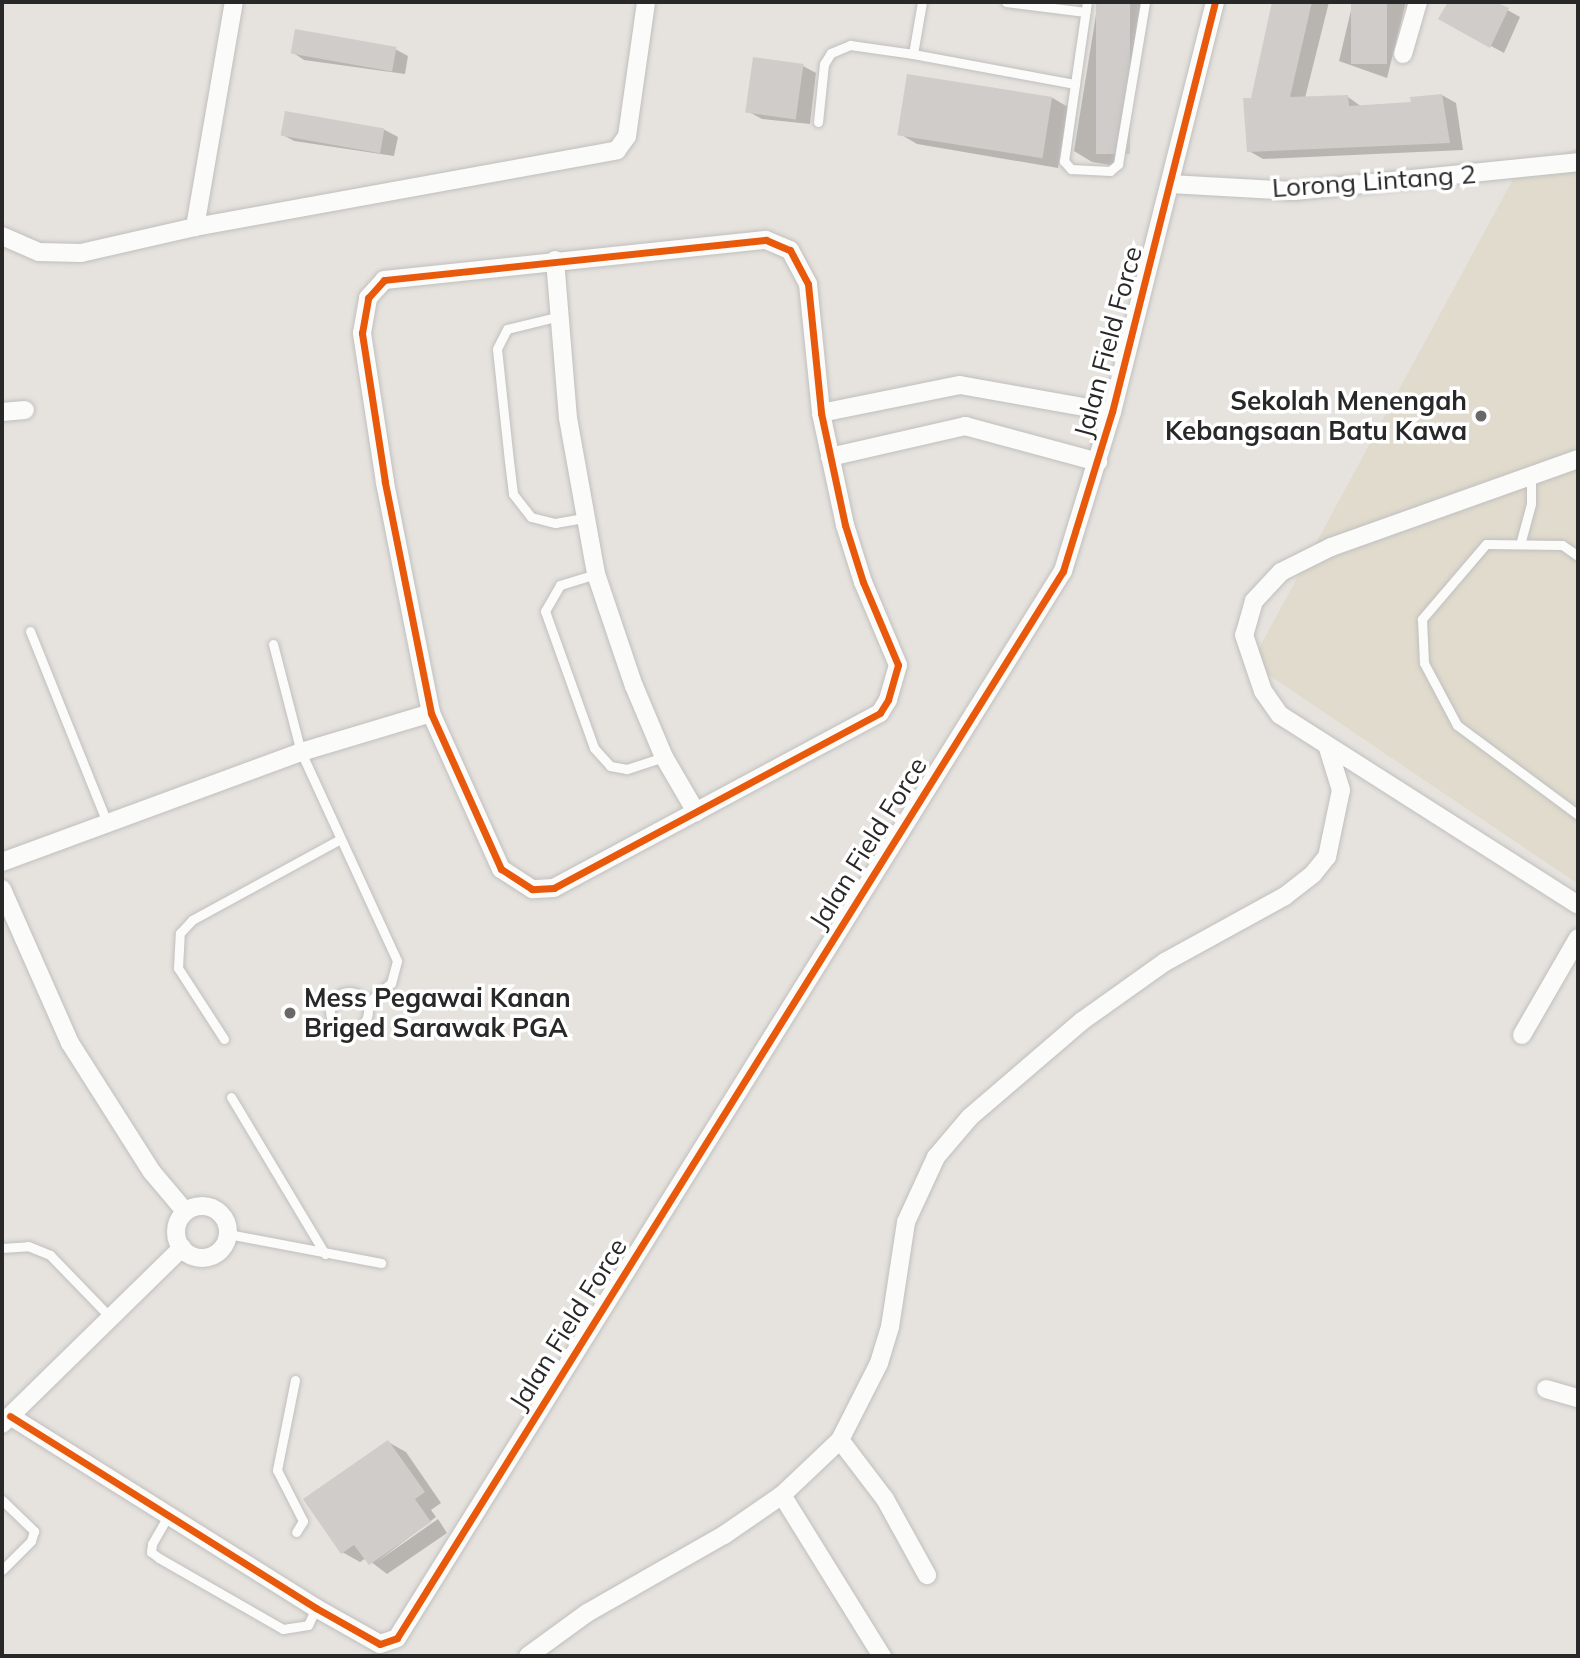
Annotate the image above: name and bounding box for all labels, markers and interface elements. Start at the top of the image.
street label: Lorong Lintang 2 [1271,158,1477,204]
street label: Jalan Field Force [1068,243,1148,441]
place label: Sekolah Menengah Kebangsaan Batu Kawa [1165,385,1467,446]
marker: Sekolah Menengah Kebangsaan Batu Kawa [1473,408,1489,424]
street label: Jalan Field Force [803,751,933,935]
place label: Mess Pegawai Kanan Briged Sarawak PGA [304,982,571,1044]
marker: Mess Pegawai Kanan Briged Sarawak PGA [282,1005,298,1021]
street label: Jalan Field Force [503,1232,633,1416]

